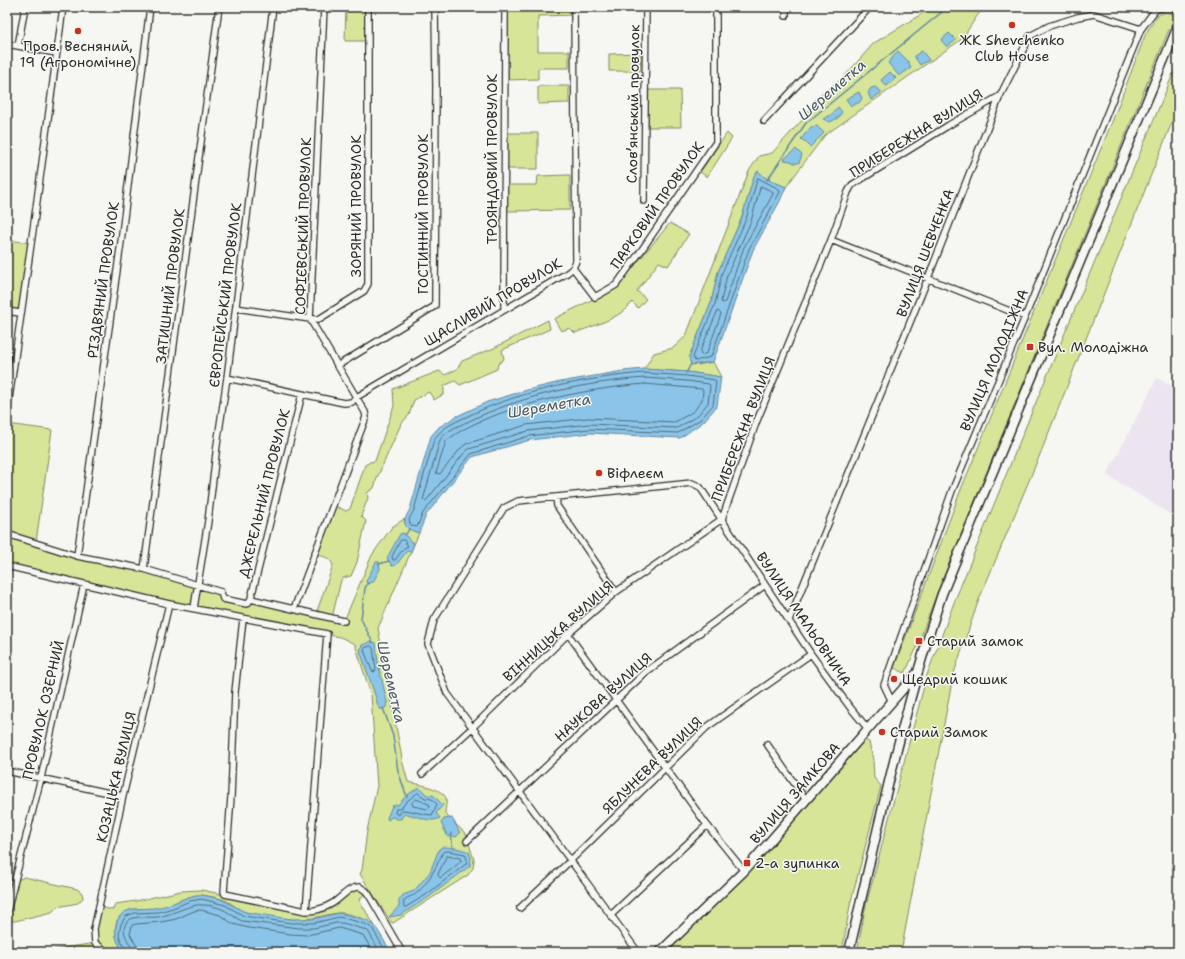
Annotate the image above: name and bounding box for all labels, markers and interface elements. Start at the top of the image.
marker: ЖК Shevchenko Club House [1007,20,1017,30]
street label: Словʼянський провулок [623,24,643,184]
marker: Пров. Весняний, 19 (Агрономічне) [73,26,83,36]
place label: ЖК Shevchenko Club House [959,31,1065,65]
place label: Пров. Весняний, 19 (Агрономічне) [20,37,136,71]
water label: Шереметка [794,55,870,125]
street label: ТРОЯНДОВИЙ ПРОВУЛОК [483,74,501,244]
street label: ПРИБЕРЕЖНА ВУЛИЦЯ [846,85,986,181]
street label: ГОСТИННИЙ ПРОВУЛОК [414,134,432,294]
street label: ЗОРЯНИЙ ПРОВУЛОК [347,135,365,277]
street label: СОФІЄВСЬКИЙ ПРОВУЛОК [291,137,315,315]
street label: ПАРКОВИЙ ПРОВУЛОК [606,138,708,272]
street label: ВУЛИЦЯ ШЕВЧЕНКА [892,186,958,320]
street label: РІЗДВЯНИЙ ПРОВУЛОК [83,200,123,360]
street label: ЄВРОПЕЙСЬКИЙ ПРОВУЛОК [205,202,245,388]
street label: ЗАТИШНИЙ ПРОВУЛОК [152,207,188,365]
street label: ЩАСЛИВИЙ ПРОВУЛОК [421,254,565,350]
street label: ВУЛИЦЯ МОЛОДІЖНА [956,286,1032,434]
place label: Вул. Молодіжна [1038,338,1148,356]
marker: Вул. Молодіжна [1025,342,1035,352]
street label: ПРИБЕРЕЖНА ВУЛИЦЯ [707,354,779,504]
water label: Шереметка [506,389,592,423]
street label: ДЖЕРЕЛЬНИЙ ПРОВУЛОК [234,407,294,579]
place label: Віфлеєм [607,464,664,482]
marker: Віфлеєм [594,468,604,478]
street label: ВУЛИЦЯ МАЛЬОВНИЧА [752,548,856,690]
street label: ВІННИЦЬКА ВУЛИЦЯ [499,577,617,685]
place label: Старий замок [927,632,1024,650]
marker: Старий замок [914,636,924,646]
street label: ПРОВУЛОК ОЗЕРНИЙ [18,639,68,781]
water label: Шереметка [372,639,410,725]
street label: НАУКОВА ВУЛИЦЯ [551,648,655,746]
place label: Щедрий кошик [902,670,1008,688]
marker: Щедрий кошик [889,674,899,684]
street label: КОЗАЦЬКА ВУЛИЦЯ [92,710,140,844]
street label: ЯБЛУНЕВА ВУЛИЦЯ [598,713,706,817]
place label: Старий Замок [890,723,988,741]
marker: Старий Замок [877,727,887,737]
street label: ВУЛИЦЯ ЗАМКОВА [746,739,844,847]
place label: 2-а зупинка [755,854,840,872]
marker: 2-а зупинка [742,858,752,868]

